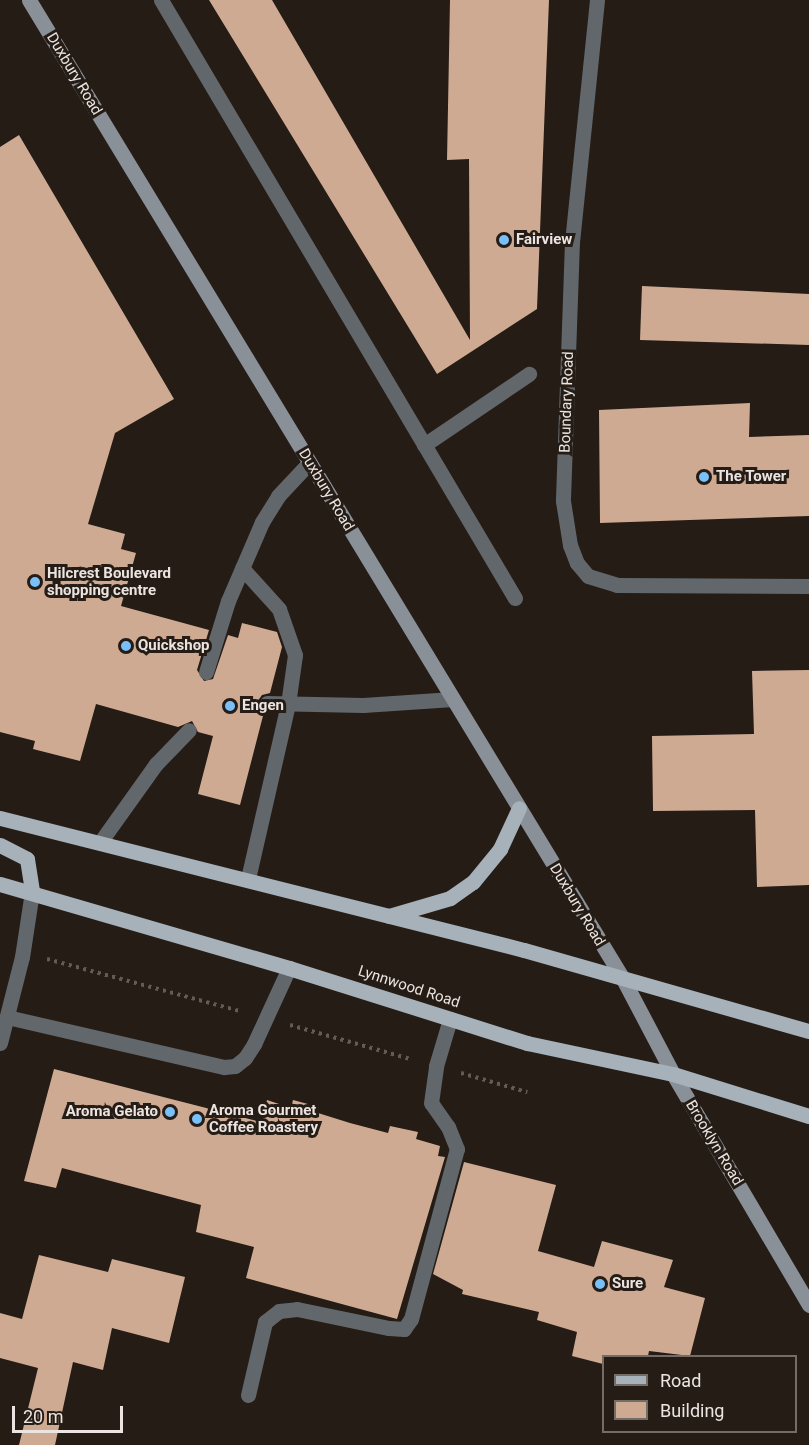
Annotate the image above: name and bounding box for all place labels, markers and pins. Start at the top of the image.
place label: Fairview [516,231,572,249]
marker: Fairview [497,233,511,247]
place label: The Tower [716,468,787,486]
marker: The Tower [697,470,711,484]
place label: Hilcrest Boulevard shopping centre [47,564,171,599]
marker: Hilcrest Boulevard shopping centre [28,575,42,589]
place label: Quickshop [138,637,210,655]
marker: Quickshop [119,639,133,653]
place label: Engen [242,697,284,715]
marker: Engen [223,699,237,713]
place label: Aroma Gourmet Coffee Roastery [209,1101,318,1136]
place label: Aroma Gelato [66,1103,158,1121]
marker: Aroma Gelato [163,1105,177,1119]
marker: Aroma Gourmet Coffee Roastery [190,1112,204,1126]
place label: Sure [612,1275,643,1293]
marker: Sure [593,1277,607,1291]

